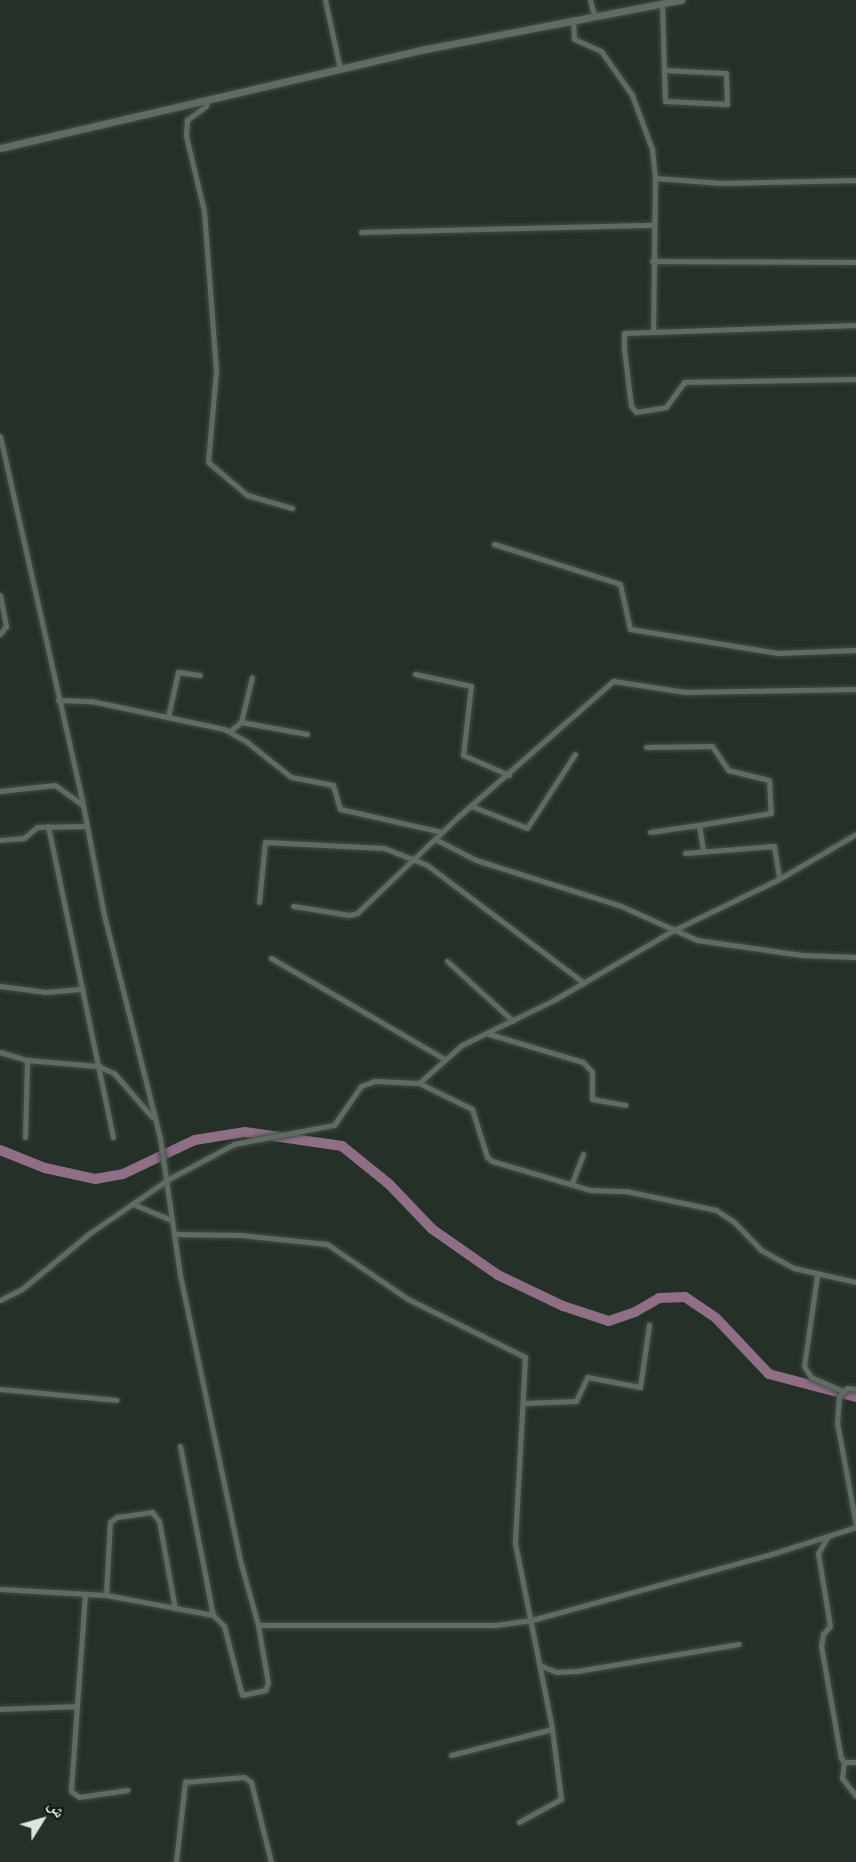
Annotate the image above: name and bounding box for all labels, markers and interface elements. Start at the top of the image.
north arrow [12,1790,72,1850]
text: ش [45,1797,69,1821]

